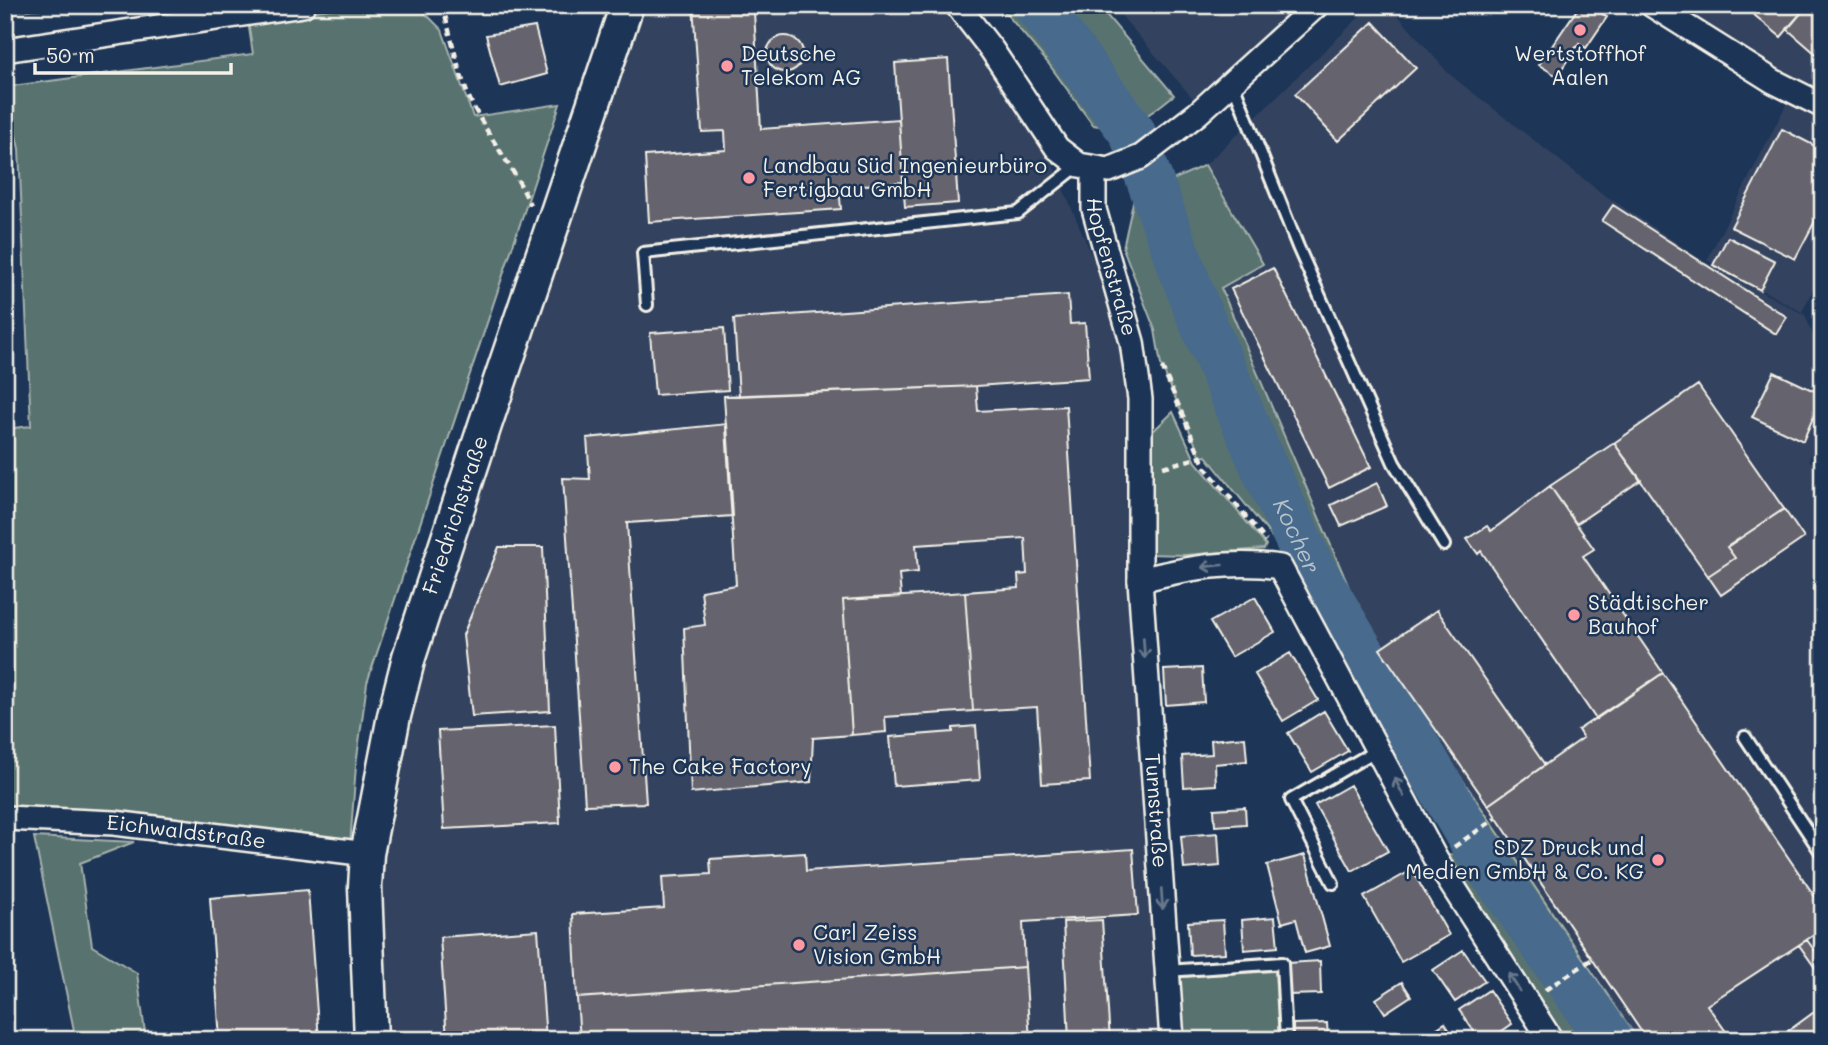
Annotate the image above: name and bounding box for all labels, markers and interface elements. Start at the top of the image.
marker: Wertstoffhof Aalen [1572,22,1588,38]
scale bar [35,32,231,76]
place label: Deutsche Telekom AG [741,39,861,90]
place label: Wertstoffhof Aalen [1514,39,1647,90]
text: 50 m [46,41,95,68]
marker: Deutsche Telekom AG [719,58,735,74]
place label: Landbau Süd Ingenieurbüro Fertigbau GmbH [763,151,1047,202]
marker: Landbau Süd Ingenieurbüro Fertigbau GmbH [741,170,757,186]
street label: Hopfenstraße [1082,198,1145,339]
street label: Friedrichstraße [415,432,493,598]
water label: Kocher [1267,493,1328,578]
one-way arrow [1201,560,1224,573]
place label: Städtischer Bauhof [1588,588,1709,639]
marker: Städtischer Bauhof [1566,607,1582,623]
one-way arrow [1138,636,1151,659]
place label: The Cake Factory [629,752,812,779]
street label: Turnstraße [1140,752,1175,869]
marker: The Cake Factory [607,759,623,775]
one-way arrow [1391,777,1405,798]
street label: Eichwaldstraße [106,808,268,854]
place label: SDZ Druck und Medien GmbH & Co. KG [1405,833,1644,884]
marker: SDZ Druck und Medien GmbH & Co. KG [1650,852,1666,868]
one-way arrow [1156,888,1169,910]
place label: Carl Zeiss Vision GmbH [813,918,941,969]
marker: Carl Zeiss Vision GmbH [791,937,807,953]
one-way arrow [1507,973,1521,993]

